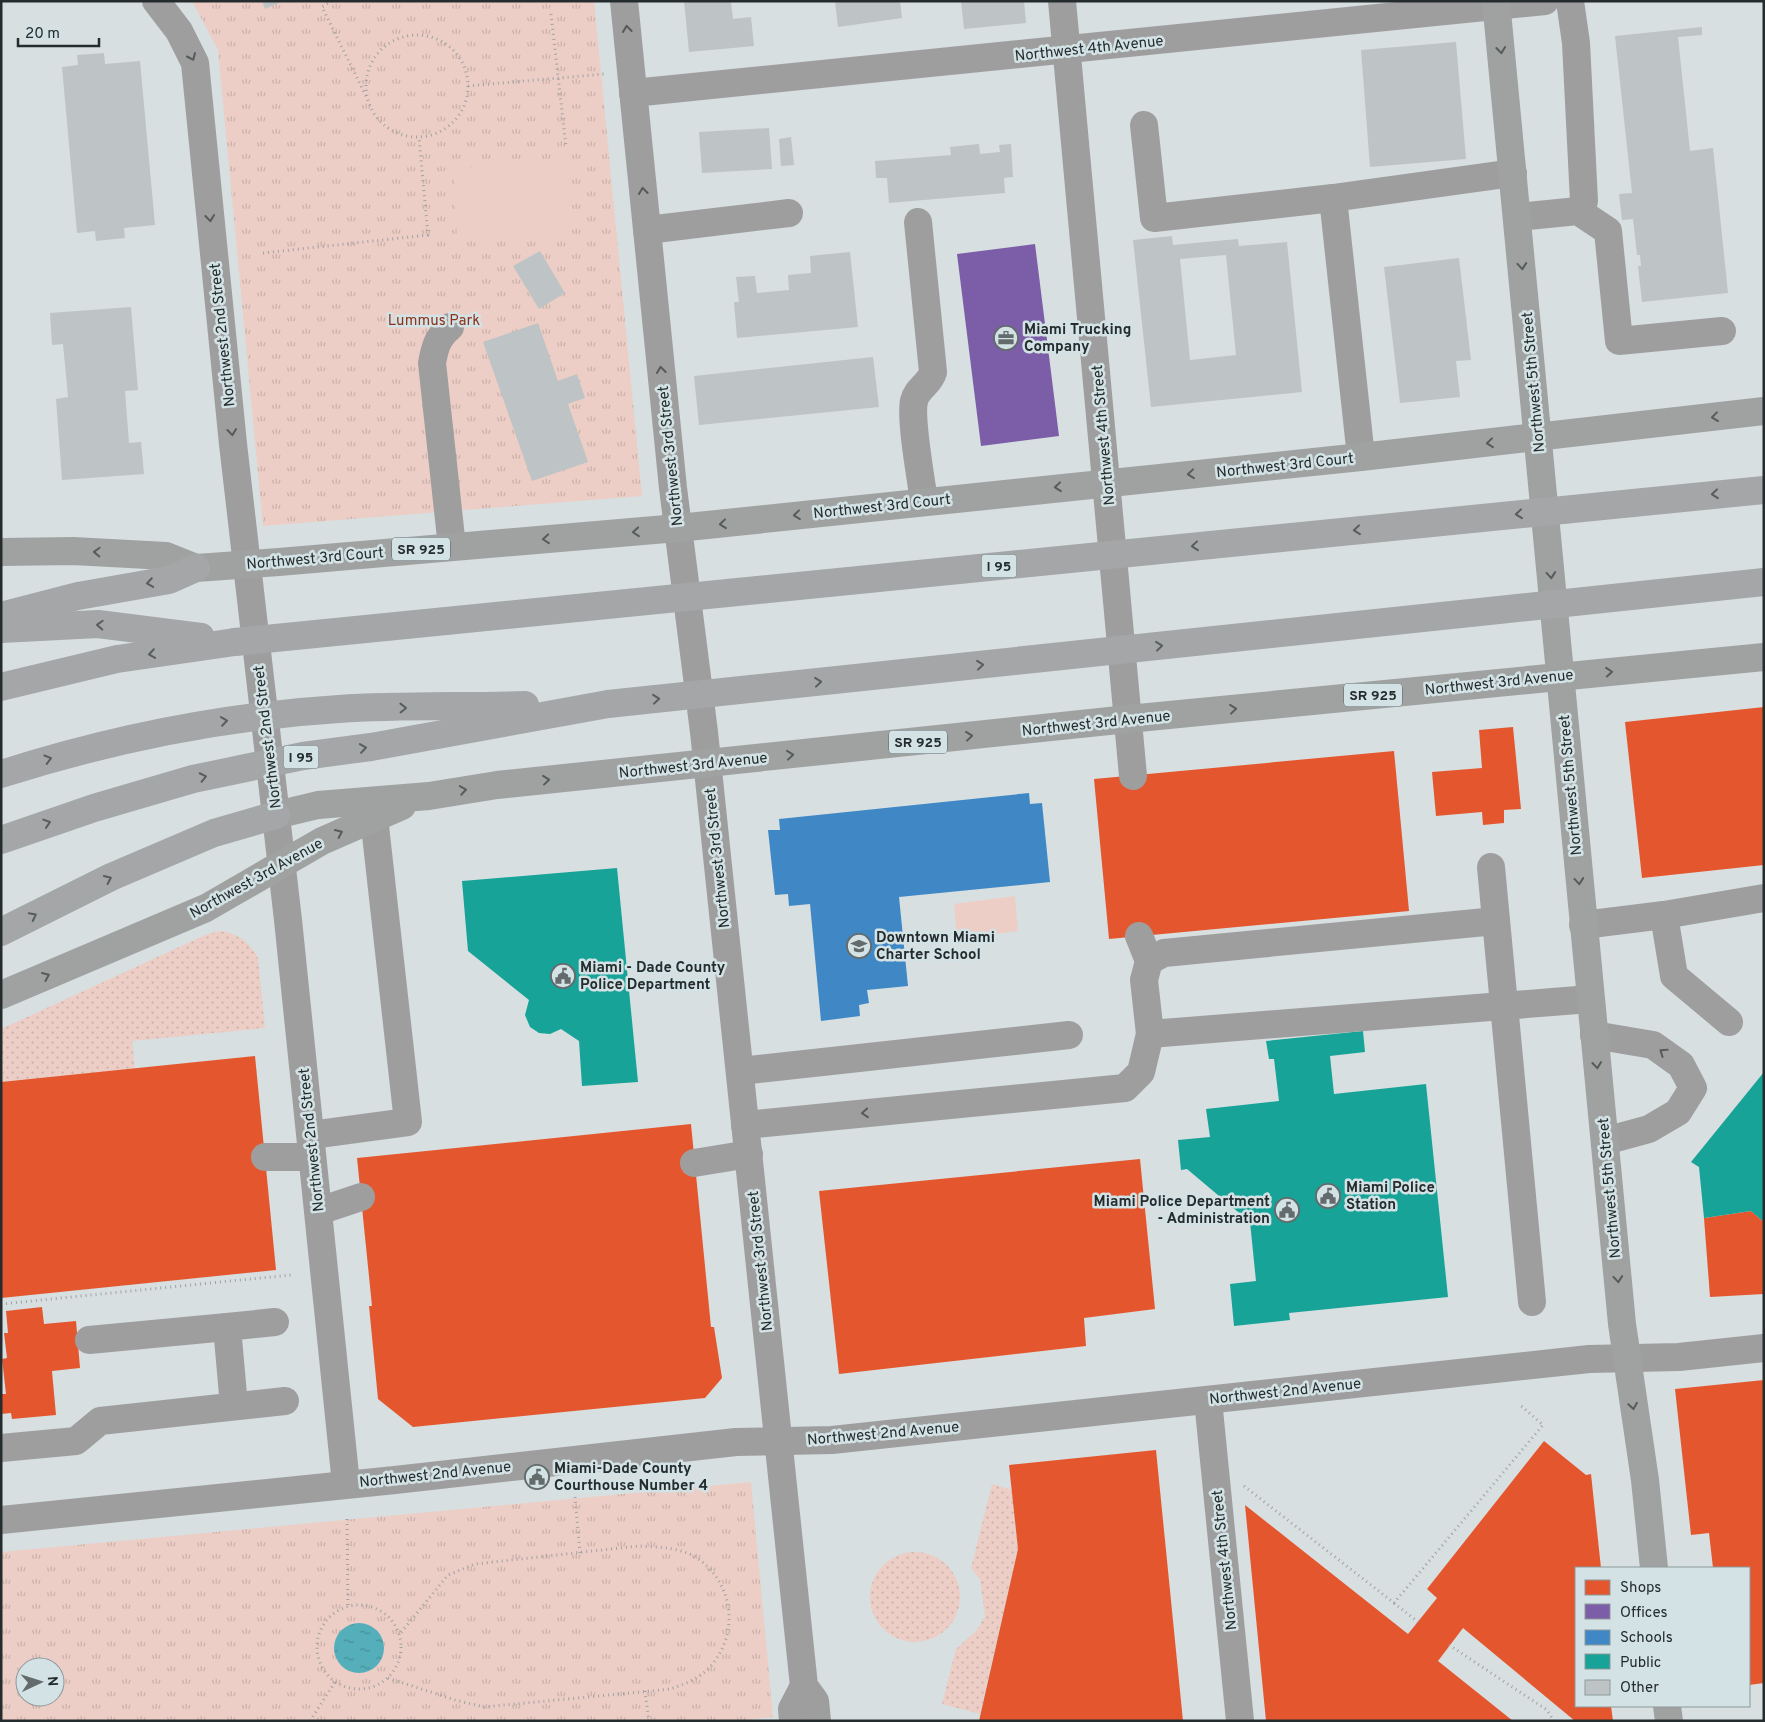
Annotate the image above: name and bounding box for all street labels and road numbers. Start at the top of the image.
street label: Northwest 4th Avenue [1014,32,1164,67]
street label: Northwest 2nd Street [206,262,240,408]
street label: Northwest 5th Street [1519,311,1550,453]
street label: Northwest 4th Street [1089,364,1120,506]
street label: Northwest 3rd Street [655,385,688,527]
street label: Northwest 3rd Court [1215,450,1355,483]
street label: Northwest 3rd Court [812,491,952,524]
road number: SR 925 [392,538,450,560]
street label: Northwest 3rd Court [245,544,385,575]
road number: I 95 [982,554,1016,578]
street label: Northwest 2nd Street [250,664,287,810]
street label: Northwest 3rd Avenue [1424,666,1574,701]
road number: SR 925 [1344,684,1402,706]
street label: Northwest 3rd Avenue [1021,707,1171,742]
street label: Northwest 5th Street [1556,714,1587,856]
road number: SR 925 [889,730,947,754]
road number: I 95 [284,746,318,769]
street label: Northwest 3rd Avenue [618,749,768,784]
street label: Northwest 3rd Street [702,787,735,929]
street label: Northwest 3rd Avenue [187,835,327,924]
street label: Northwest 2nd Street [295,1067,329,1213]
street label: Northwest 5th Street [1595,1117,1626,1259]
street label: Northwest 3rd Street [745,1190,778,1332]
street label: Northwest 2nd Avenue [1208,1375,1362,1410]
street label: Northwest 2nd Avenue [806,1418,960,1451]
street label: Northwest 2nd Avenue [358,1458,512,1493]
street label: Northwest 4th Street [1209,1489,1242,1631]

